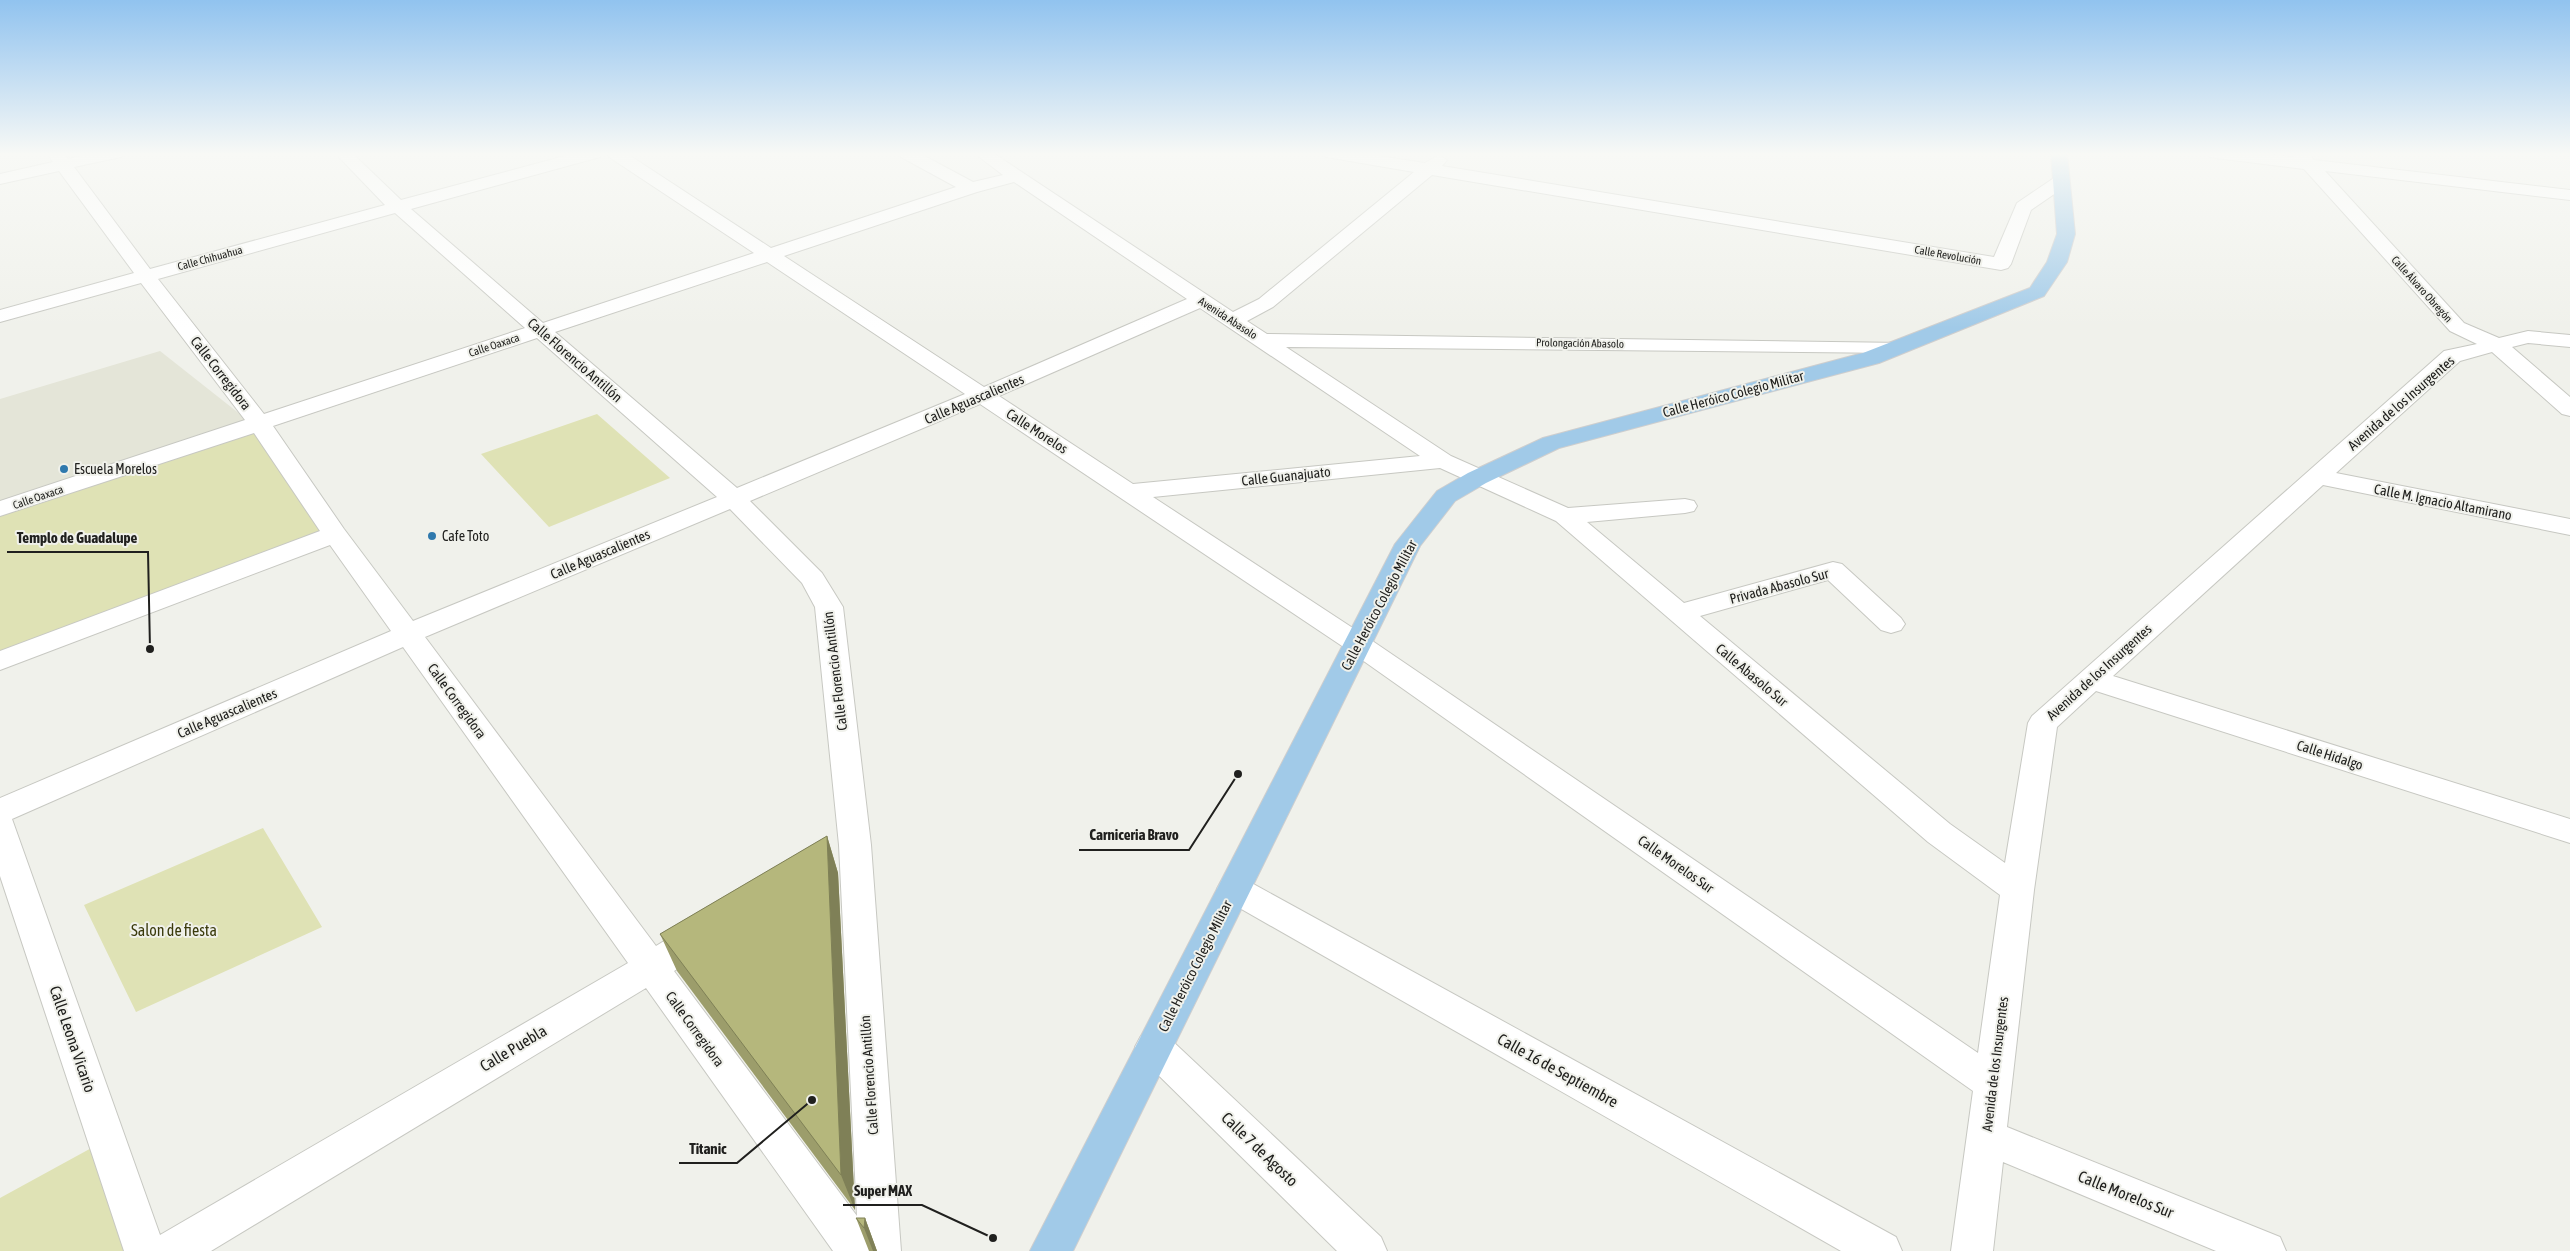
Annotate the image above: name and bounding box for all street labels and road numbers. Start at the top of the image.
street label: Calle Revolución [1914,243,1982,267]
street label: Calle Chihuahua [176,244,244,272]
street label: Calle Álvaro Obregón [2389,253,2455,325]
street label: Avenida Abasolo [1197,295,1259,341]
street label: Calle Florencio Antillón [525,315,625,405]
street label: Calle Oaxaca [467,331,521,359]
street label: Calle Corregidora [187,333,255,413]
street label: Prolongación Abasolo [1536,336,1624,350]
street label: Avenida de los Insurgentes [2345,352,2457,454]
street label: Calle Heróico Colegio Militar [1661,367,1806,421]
street label: Calle Aguascalientes [922,371,1026,427]
street label: Calle Morelos [1003,405,1071,457]
street label: Calle Guanajuato [1241,463,1331,489]
street label: Calle M. Ignacio Altamirano [2373,481,2513,523]
street label: Calle Oaxaca [11,483,65,511]
street label: Calle Aguascalientes [548,526,652,582]
street label: Calle Heróico Colegio Militar [1338,536,1421,673]
street label: Privada Abasolo Sur [1728,565,1831,607]
street label: Calle Florencio Antillón [820,611,850,731]
street label: Avenida de los Insurgentes [2043,621,2155,723]
street label: Calle Abasolo Sur [1713,640,1792,710]
street label: Calle Corregidora [424,660,490,742]
street label: Calle Aguascalientes [175,685,279,741]
street label: Calle Hidalgo [2295,737,2365,773]
street label: Calle Morelos Sur [1635,832,1718,896]
street label: Calle Heróico Colegio Militar [1155,897,1235,1034]
street label: Calle Leona Vicario [46,983,100,1095]
street label: Calle Corregidora [662,988,728,1070]
street label: Avenida de los Insurgentes [1979,996,2011,1132]
street label: Calle Florencio Antillón [857,1015,881,1135]
street label: Calle Puebla [476,1021,550,1075]
street label: Calle 16 de Septiembre [1494,1029,1621,1111]
street label: Calle 7 de Agosto [1218,1108,1302,1190]
street label: Calle Morelos Sur [2076,1167,2177,1221]

